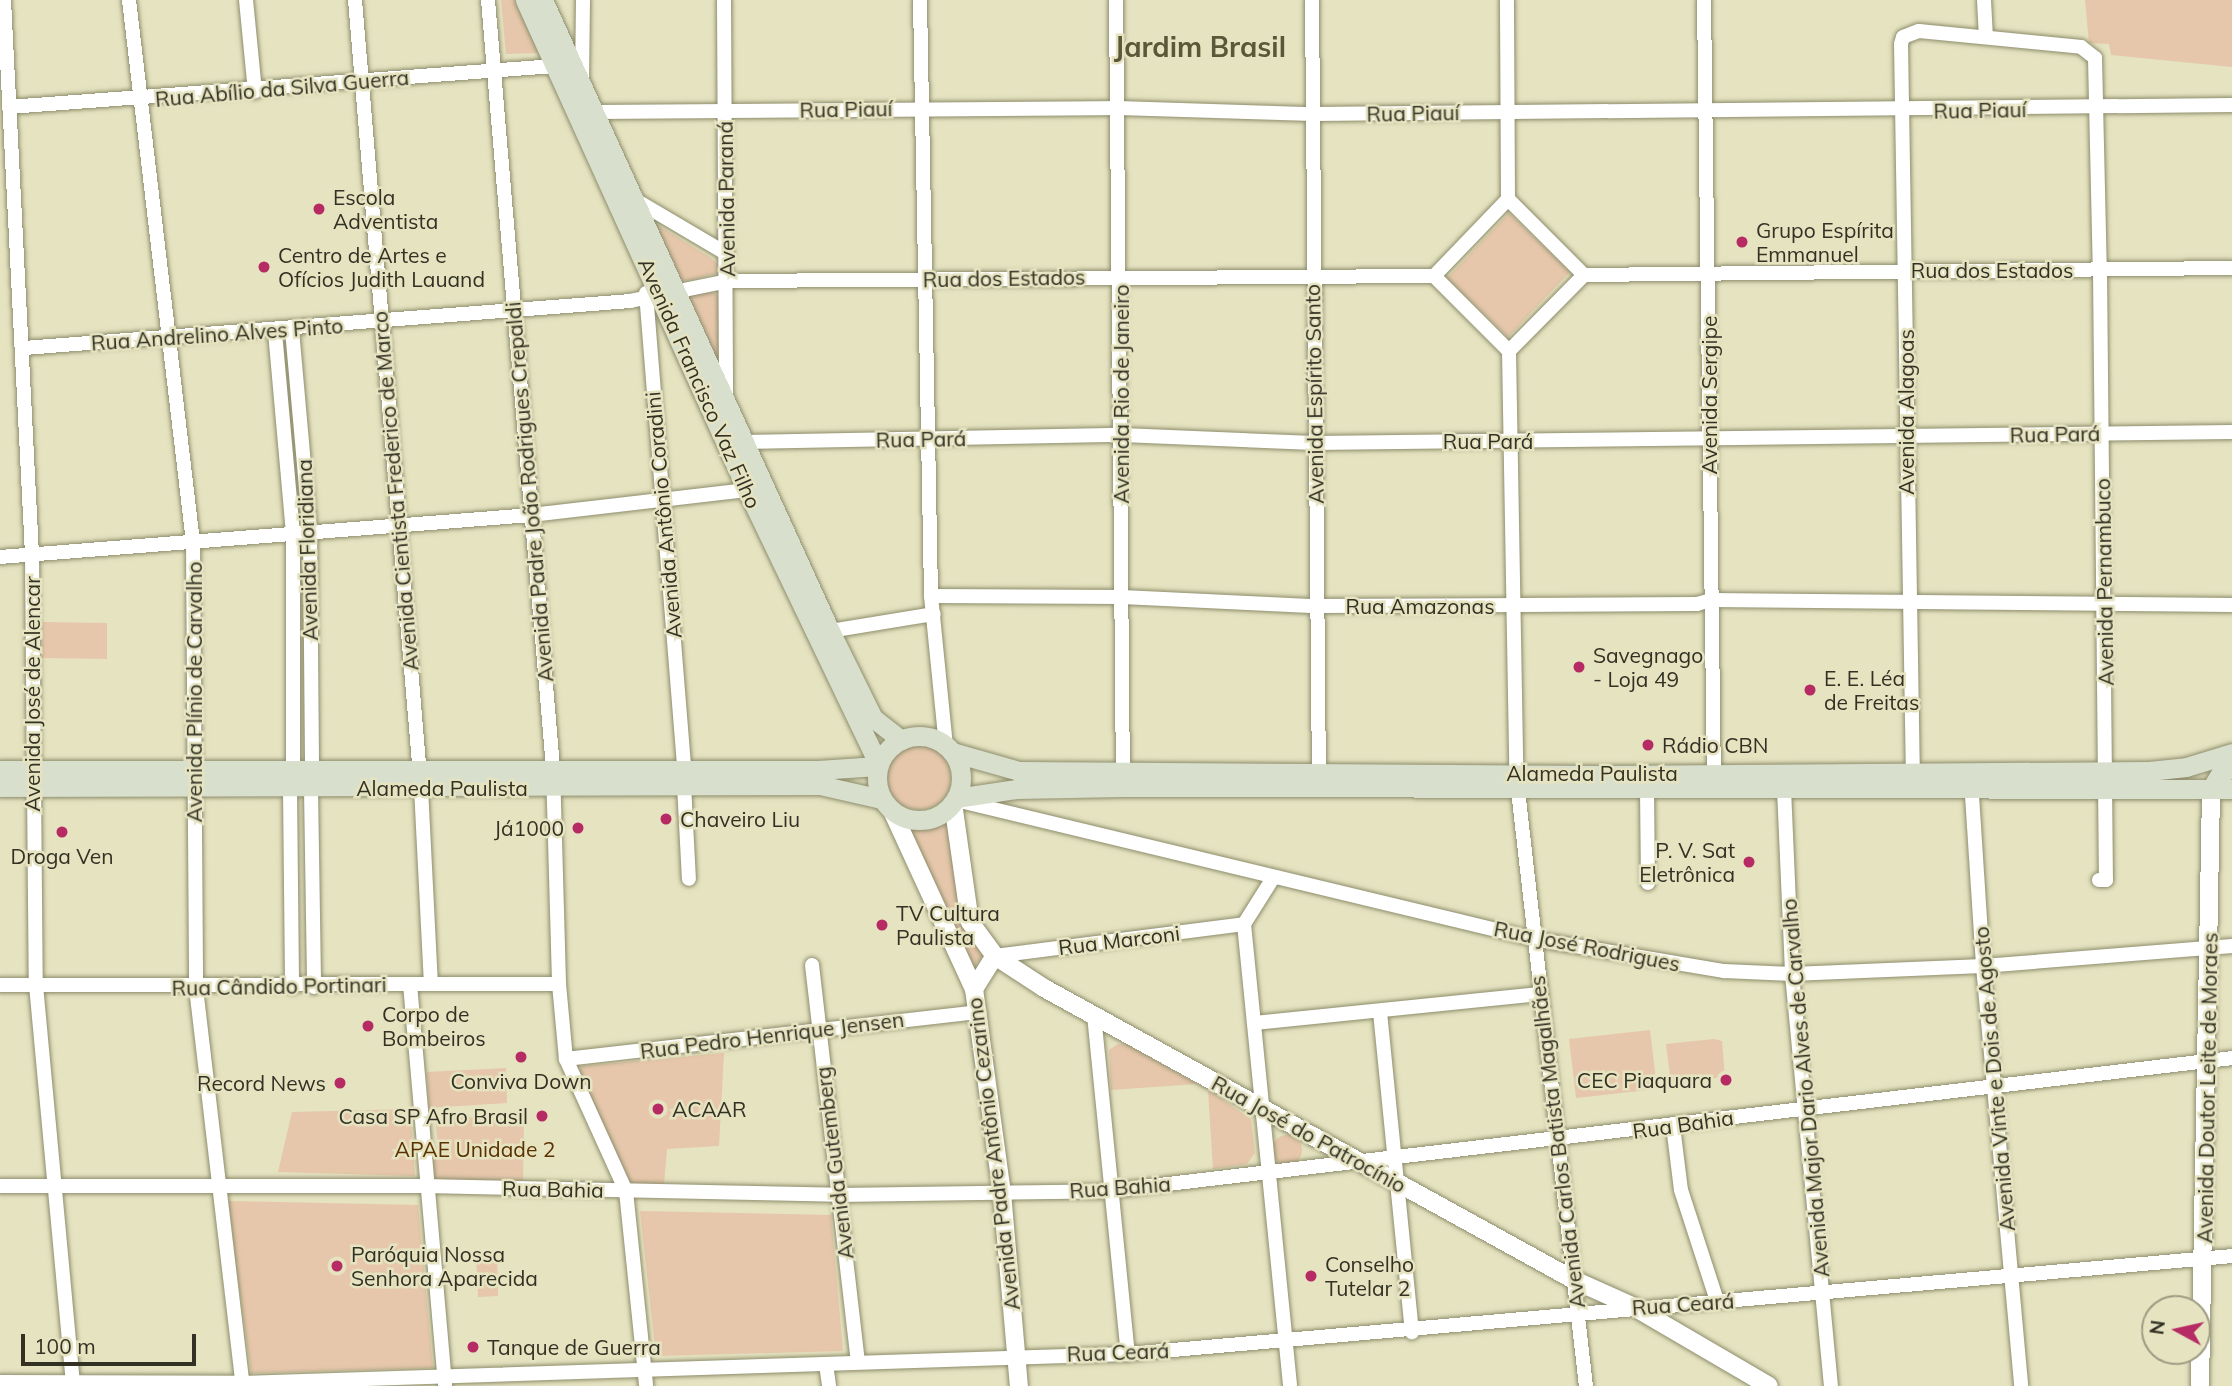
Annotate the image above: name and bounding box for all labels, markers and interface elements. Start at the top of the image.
district label: Jardim Brasil [1114,30,1286,64]
street label: Rua Abílio da Silva Guerra [154,64,410,112]
street label: Rua Piauí [799,96,893,122]
street label: Rua Piauí [1933,97,2027,123]
street label: Rua Piauí [1366,100,1460,126]
street label: Avenida Paraná [712,121,740,277]
place label: Escola Adventista [333,184,438,234]
marker: Escola Adventista [311,201,327,217]
place label: Grupo Espírita Emmanuel [1756,217,1894,267]
marker: Grupo Espírita Emmanuel [1734,234,1750,250]
place label: Centro de Artes e Ofícios Judith Lauand [278,242,485,292]
street label: Avenida Francisco Vaz Filho [633,254,767,512]
street label: Rua dos Estados [1911,257,2073,283]
marker: Centro de Artes e Ofícios Judith Lauand [256,259,272,275]
street label: Rua dos Estados [922,264,1086,292]
street label: Avenida Rio de Janeiro [1108,284,1134,504]
street label: Avenida Espírito Santo [1299,284,1329,504]
street label: Avenida Padre João Rodrigues Crepaldi [500,301,558,683]
street label: Avenida Cientista Frederico de Marco [367,310,423,672]
street label: Rua Andrelino Alves Pinto [90,313,344,355]
street label: Avenida Sergipe [1696,316,1722,474]
street label: Avenida Alagoas [1893,329,1919,495]
street label: Avenida Antônio Coradini [640,391,686,639]
street label: Rua Pará [2009,421,2101,447]
street label: Rua Pará [875,426,967,452]
street label: Rua Pará [1443,428,1533,454]
street label: Avenida Floridiana [291,459,323,641]
street label: Avenida Pernambuco [2090,478,2118,686]
street label: Avenida Plínio de Carvalho [181,562,207,822]
street label: Avenida José de Alencar [19,576,45,812]
street label: Rua Amazonas [1345,593,1495,619]
place label: Savegnago - Loja 49 [1593,642,1703,692]
marker: Savegnago - Loja 49 [1571,659,1587,675]
place label: E. E. Léa de Freitas [1824,665,1919,715]
marker: E. E. Léa de Freitas [1802,682,1818,698]
place label: Rádio CBN [1662,732,1769,758]
marker: Rádio CBN [1640,737,1656,753]
street label: Alameda Paulista [1506,760,1678,786]
street label: Alameda Paulista [356,775,528,801]
place label: Chaveiro Liu [680,806,800,832]
marker: Chaveiro Liu [658,811,674,827]
place label: Já1000 [494,815,564,841]
marker: Já1000 [570,820,586,836]
marker: Droga Ven [54,824,70,840]
place label: P. V. Sat Eletrônica [1639,837,1735,887]
place label: Droga Ven [10,843,114,869]
marker: P. V. Sat Eletrônica [1741,854,1757,870]
street label: Avenida Major Dario Alves de Carvalho [1776,897,1834,1279]
place label: TV Cultura Paulista [896,900,1000,950]
street label: Rua José Rodrigues [1492,916,1682,976]
marker: TV Cultura Paulista [874,917,890,933]
street label: Rua Marconi [1057,920,1181,960]
street label: Avenida Vinte e Dois de Agosto [1968,926,2020,1232]
street label: Avenida Doutor Leite de Moraes [2192,932,2222,1244]
street label: Rua Cândido Portinari [171,972,387,1000]
street label: Avenida Carlos Batista Magalhães [1524,974,1590,1310]
street label: Avenida Padre Antônio Cezarino [961,996,1025,1312]
place label: Corpo de Bombeiros [382,1001,486,1051]
street label: Rua Pedro Henrique Jensen [639,1006,905,1064]
marker: Corpo de Bombeiros [360,1018,376,1034]
marker: Conviva Down [513,1049,529,1065]
street label: Avenida Gutemberg [810,1065,858,1261]
place label: CEC Piaquara [1577,1067,1712,1093]
place label: Conviva Down [450,1068,592,1094]
place label: Record News [197,1070,326,1096]
street label: Rua José do Patrocínio [1207,1070,1411,1198]
marker: CEC Piaquara [1718,1072,1734,1088]
marker: Record News [332,1075,348,1091]
place label: ACAAR [672,1096,747,1122]
marker: ACAAR [650,1101,666,1117]
place label: Casa SP Afro Brasil [338,1103,528,1129]
street label: Rua Bahia [1631,1104,1735,1144]
marker: Casa SP Afro Brasil [534,1108,550,1124]
park label: APAE Unidade 2 [395,1136,555,1162]
street label: Rua Bahia [1068,1171,1172,1203]
street label: Rua Bahia [502,1176,604,1202]
place label: Paróquia Nossa Senhora Aparecida [351,1241,538,1291]
place label: Conselho Tutelar 2 [1325,1251,1414,1301]
marker: Paróquia Nossa Senhora Aparecida [329,1258,345,1274]
marker: Conselho Tutelar 2 [1303,1268,1319,1284]
street label: Rua Ceará [1631,1288,1735,1320]
north arrow [2141,1295,2211,1365]
text: N [2144,1319,2170,1336]
scale bar [24,1320,200,1364]
text: 100 m [34,1333,96,1359]
place label: Tanque de Guerra [487,1334,661,1360]
street label: Rua Ceará [1066,1338,1170,1366]
marker: Tanque de Guerra [465,1339,481,1355]

